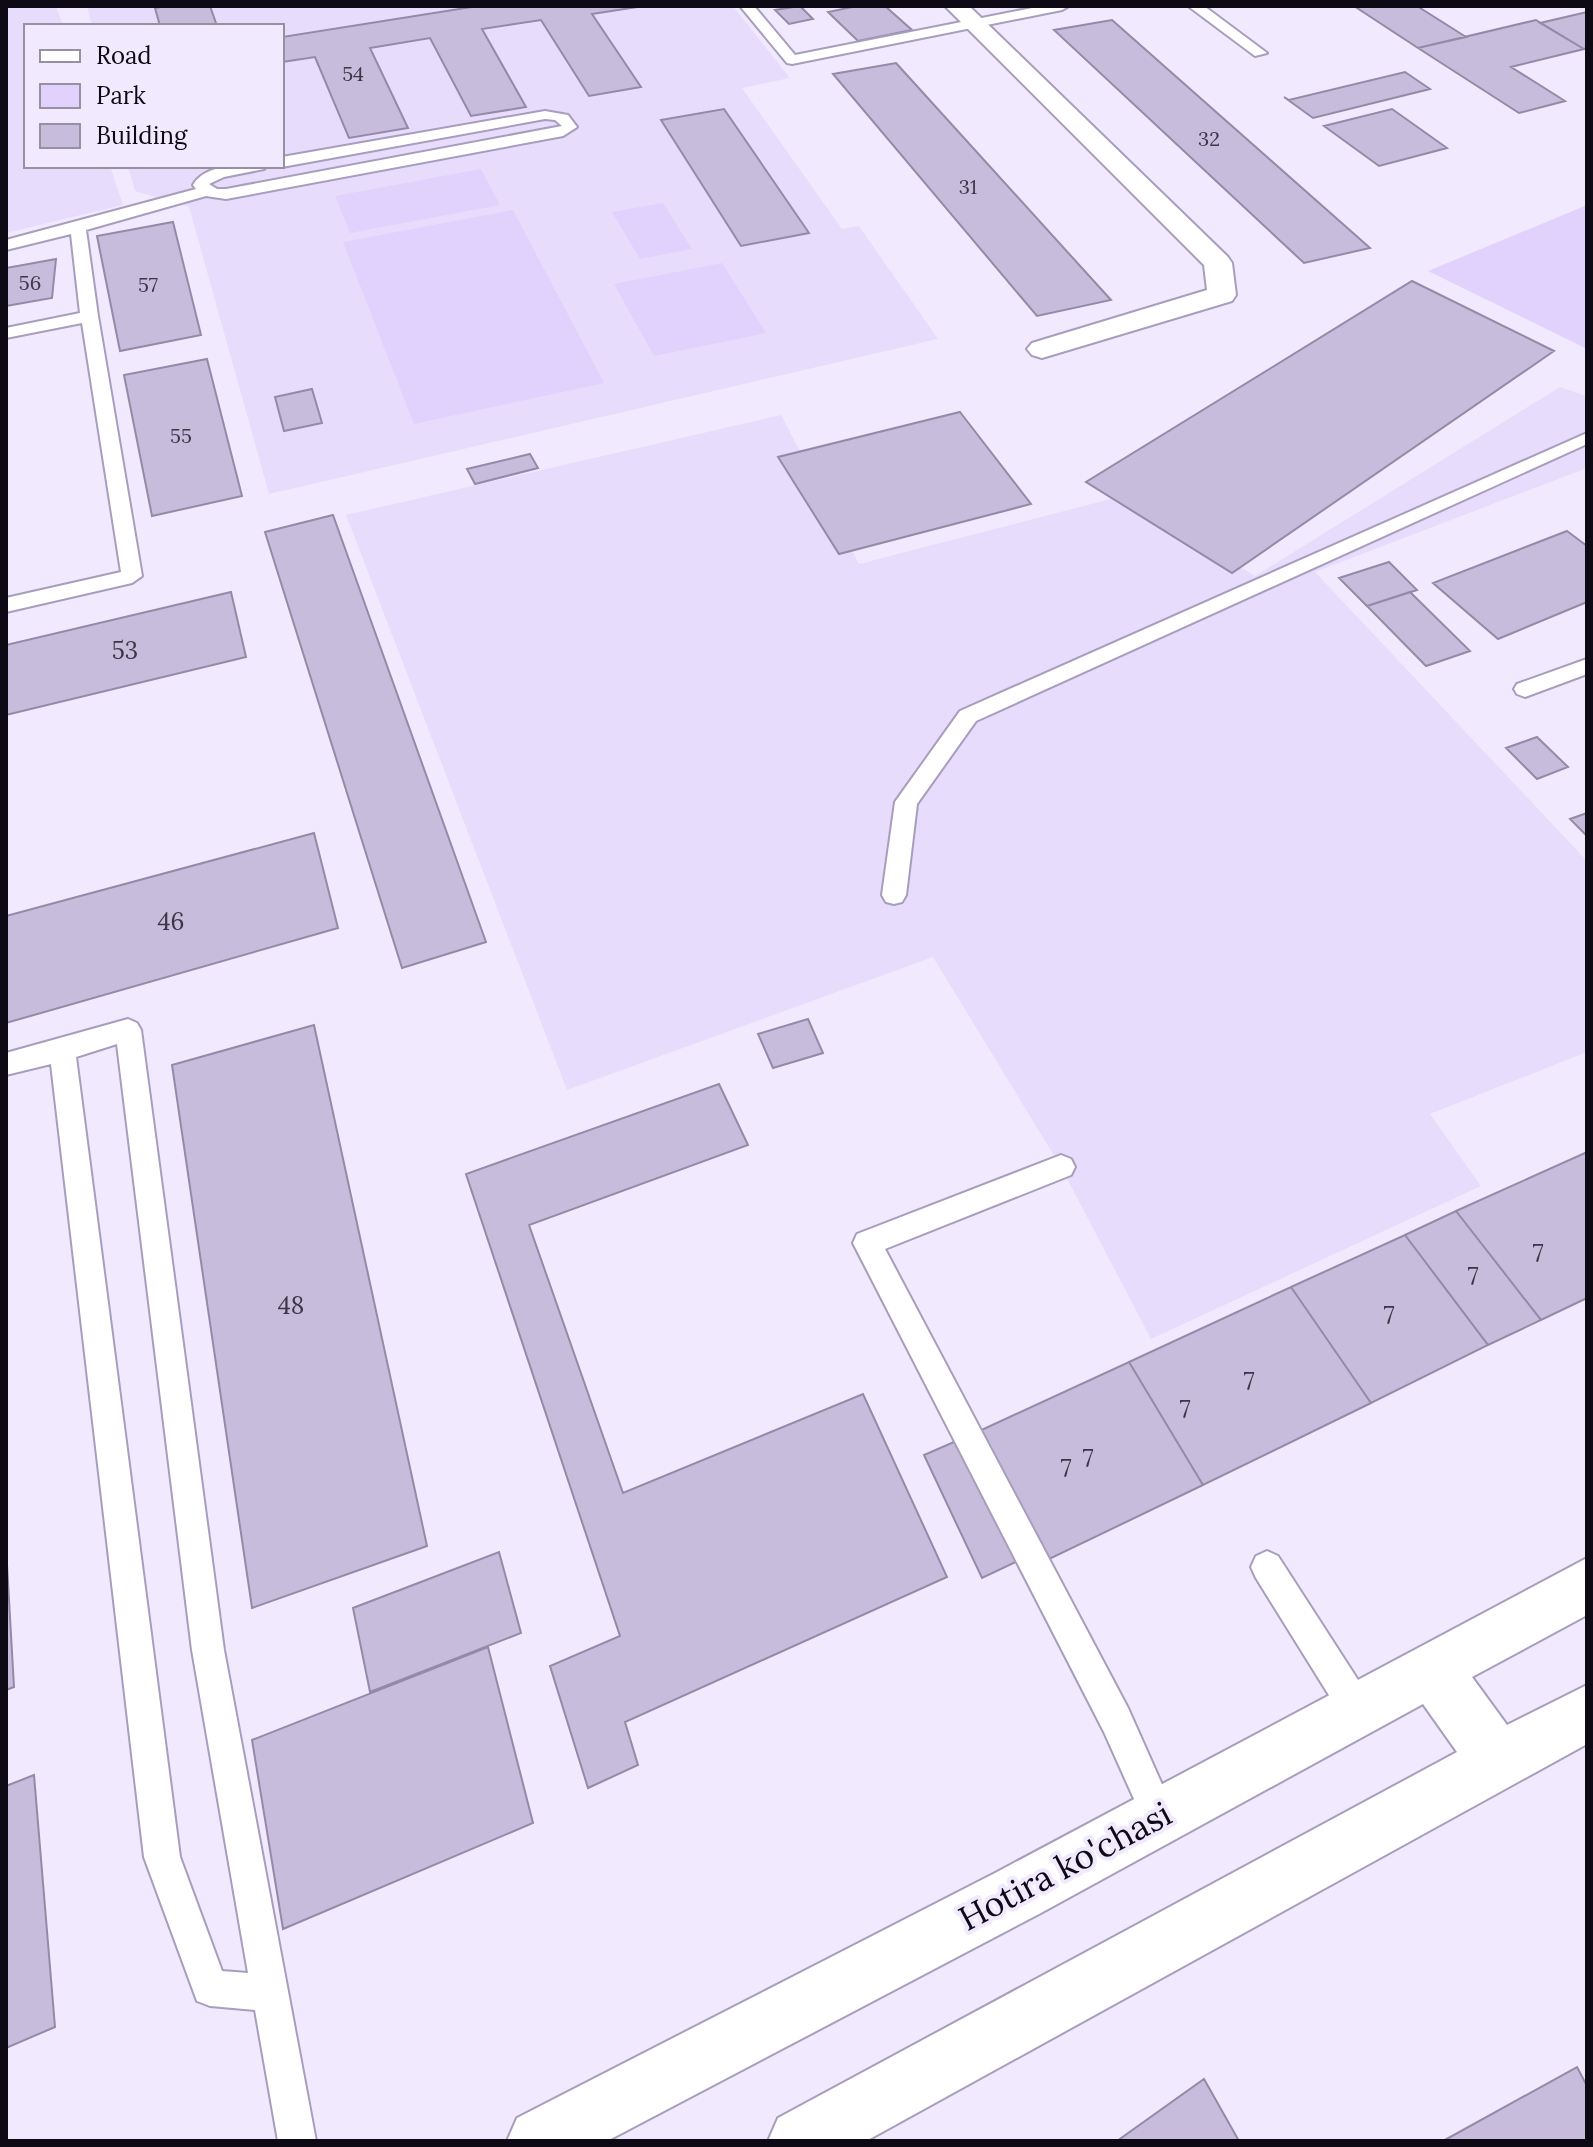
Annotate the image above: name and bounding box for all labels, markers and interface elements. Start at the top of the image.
legend [24,24,284,168]
text: Road [96,40,152,71]
house number: 54 [342,61,364,86]
text: Park [96,80,146,111]
text: Building [96,120,188,151]
house number: 32 [1198,126,1220,151]
house number: 31 [959,174,977,199]
house number: 56 [19,270,41,295]
house number: 57 [138,272,158,297]
house number: 55 [170,423,192,448]
house number: 53 [112,635,138,666]
house number: 46 [158,906,184,937]
house number: 7 [1532,1238,1544,1269]
house number: 7 [1467,1261,1479,1292]
house number: 48 [278,1290,304,1321]
house number: 7 [1383,1300,1395,1331]
house number: 7 [1243,1366,1255,1397]
house number: 7 [1179,1394,1191,1425]
house number: 7 [1082,1443,1094,1474]
house number: 7 [1060,1453,1072,1484]
street label: Hotira ko'chasi [951,1791,1178,1940]

